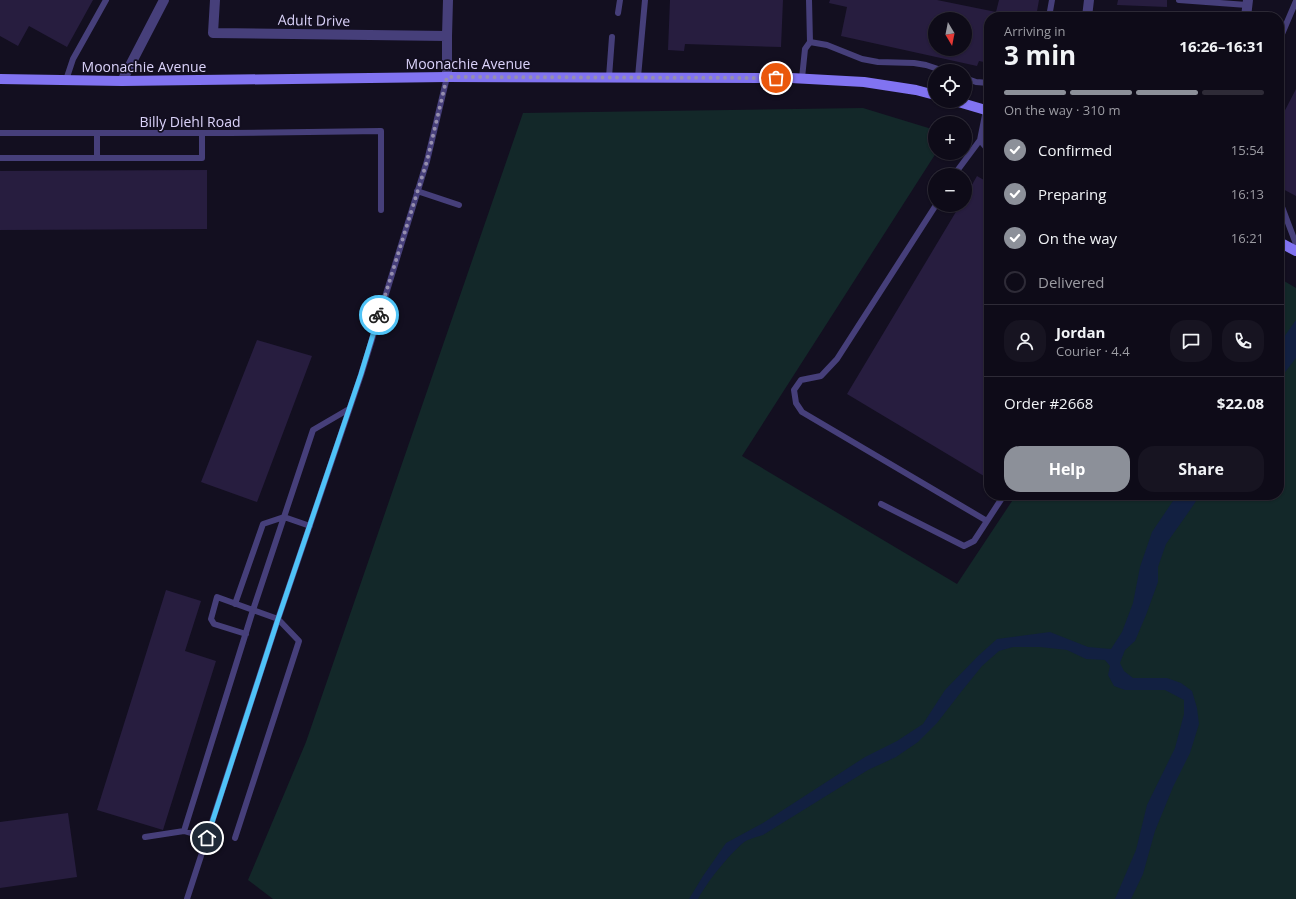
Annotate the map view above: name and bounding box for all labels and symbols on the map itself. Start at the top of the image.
street label: Adult Drive [278,10,351,30]
north arrow [928,12,972,56]
street label: Moonachie Avenue [406,54,531,73]
street label: Moonachie Avenue [82,57,207,76]
pin [759,61,793,95]
street label: Billy Diehl Road [139,112,241,131]
courier [359,295,399,335]
pin [190,821,224,855]

